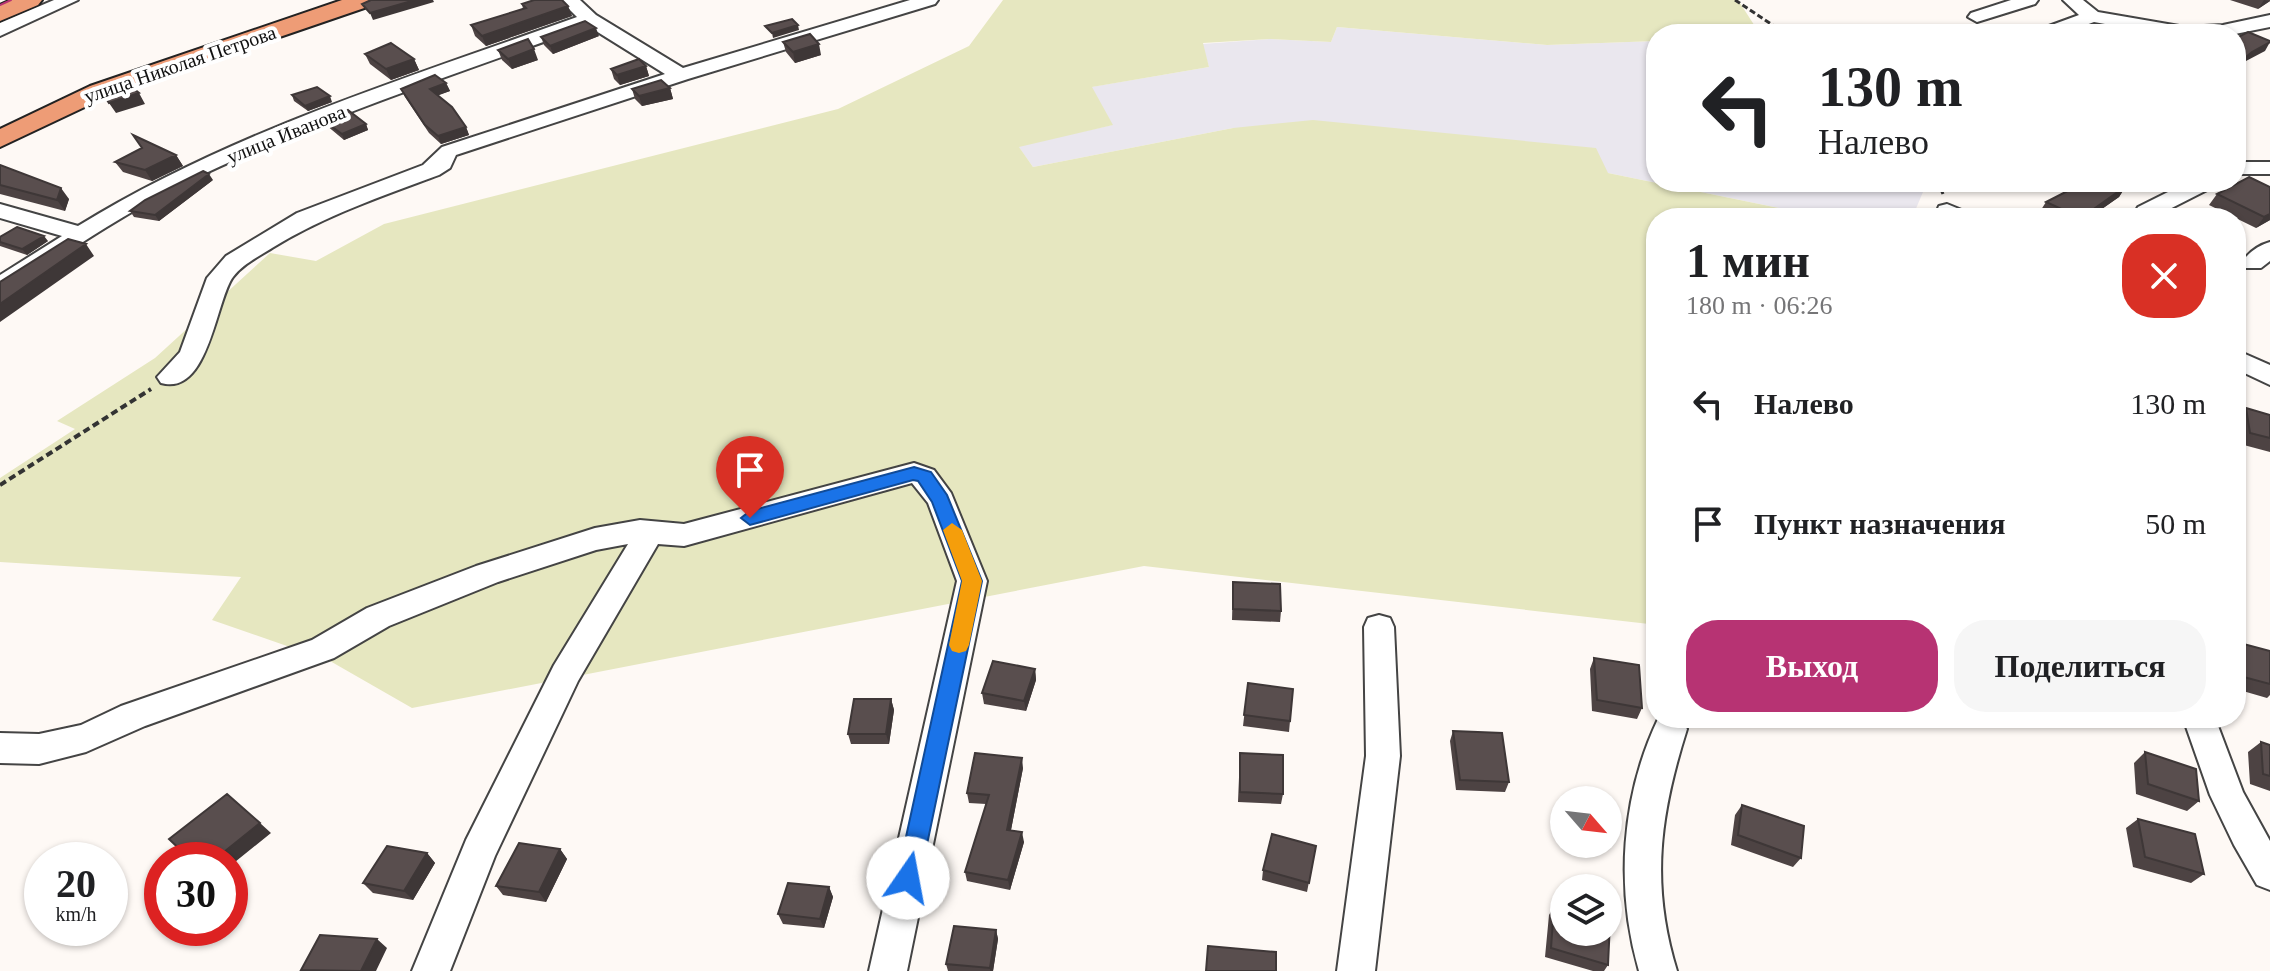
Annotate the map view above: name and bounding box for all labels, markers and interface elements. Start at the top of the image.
street label: улица Николая Петрова [81,21,279,108]
icon: left [1686,56,1790,160]
text: 130 m [1818,56,1963,118]
street label: улица Иванова [224,100,349,169]
text: Налево [1818,122,1929,162]
text: 1 мин [1686,234,1810,287]
button: close [2122,234,2206,318]
text: 180 m · 06:26 [1686,291,1833,320]
icon: left [1686,382,1730,426]
text: Налево [1754,387,1854,420]
text: 130 m [2130,387,2206,420]
pin [716,436,784,518]
icon: arrive [728,448,772,492]
icon: arrive [1686,502,1730,546]
text: Пункт назначения [1754,507,2006,540]
text: 50 m [2145,507,2206,540]
button: Выход [1686,620,1938,712]
button: Поделиться [1954,620,2206,712]
north arrow [1550,786,1622,858]
map controls [1550,786,1622,946]
position arrow [866,836,950,920]
speed limit sign: 30 [144,842,248,946]
text: 20 [56,861,96,906]
button: layers [1550,874,1622,946]
text: km/h [55,903,97,925]

